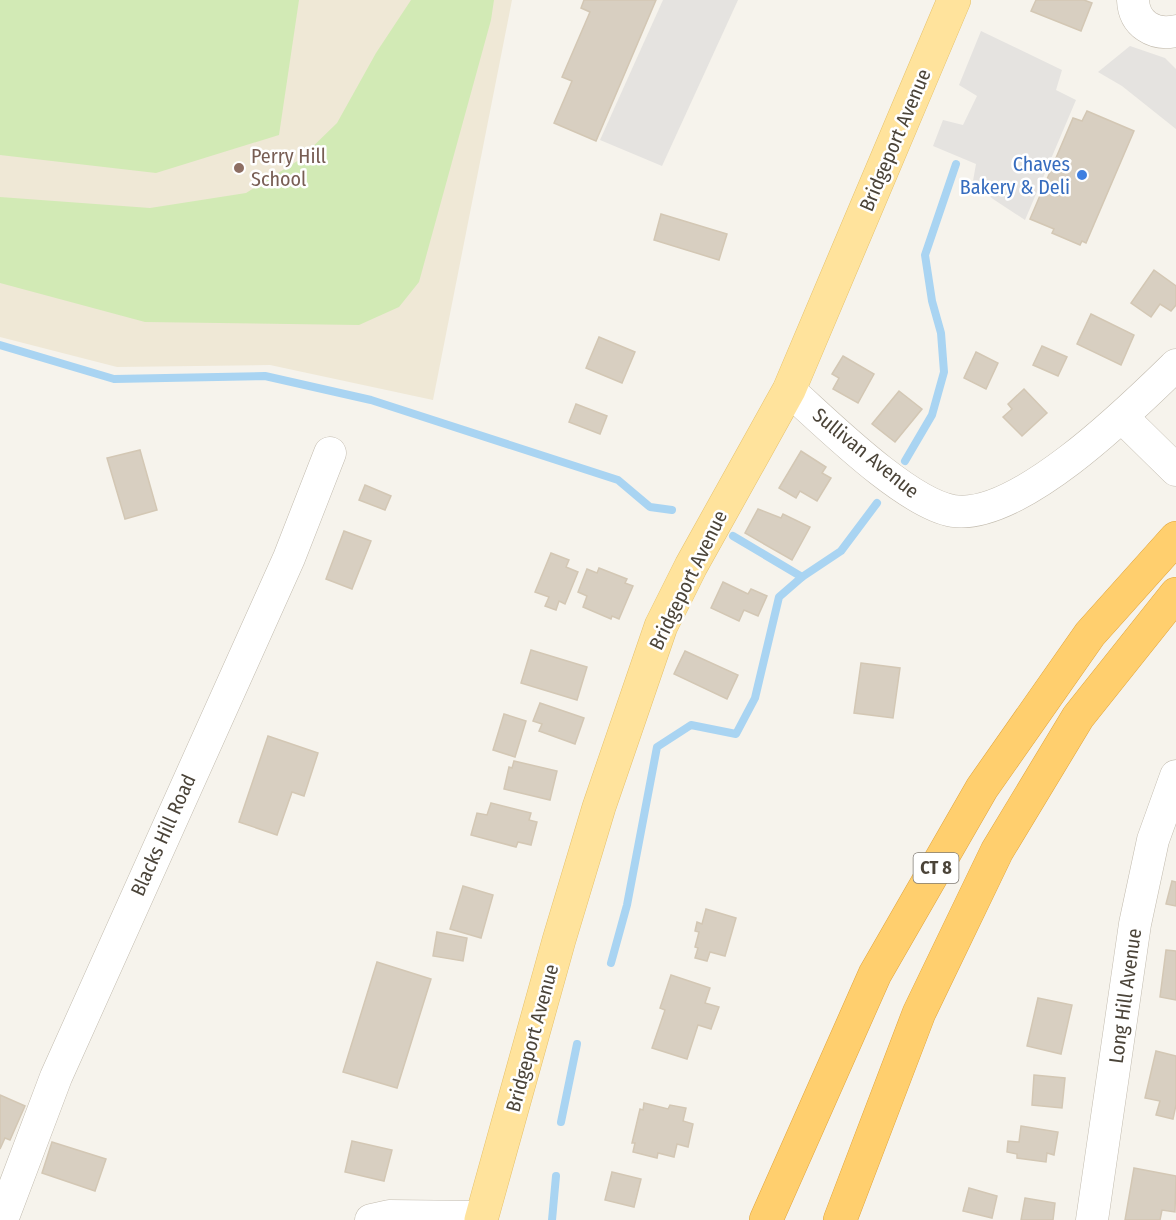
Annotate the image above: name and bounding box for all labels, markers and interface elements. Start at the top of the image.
street label: Bridgeport Avenue [854,65,936,215]
place label: Perry Hill School [251,144,326,191]
place label: Chaves Bakery & Deli [960,152,1070,199]
marker: Perry Hill School [232,161,246,175]
marker: Chaves Bakery & Deli [1075,168,1089,182]
street label: Sullivan Avenue [808,403,924,503]
street label: Bridgeport Avenue [644,506,732,654]
street label: Blacks Hill Road [125,770,201,900]
road number: CT 8 [914,853,958,883]
street label: Long Hill Avenue [1104,927,1146,1065]
street label: Bridgeport Avenue [501,961,563,1115]

